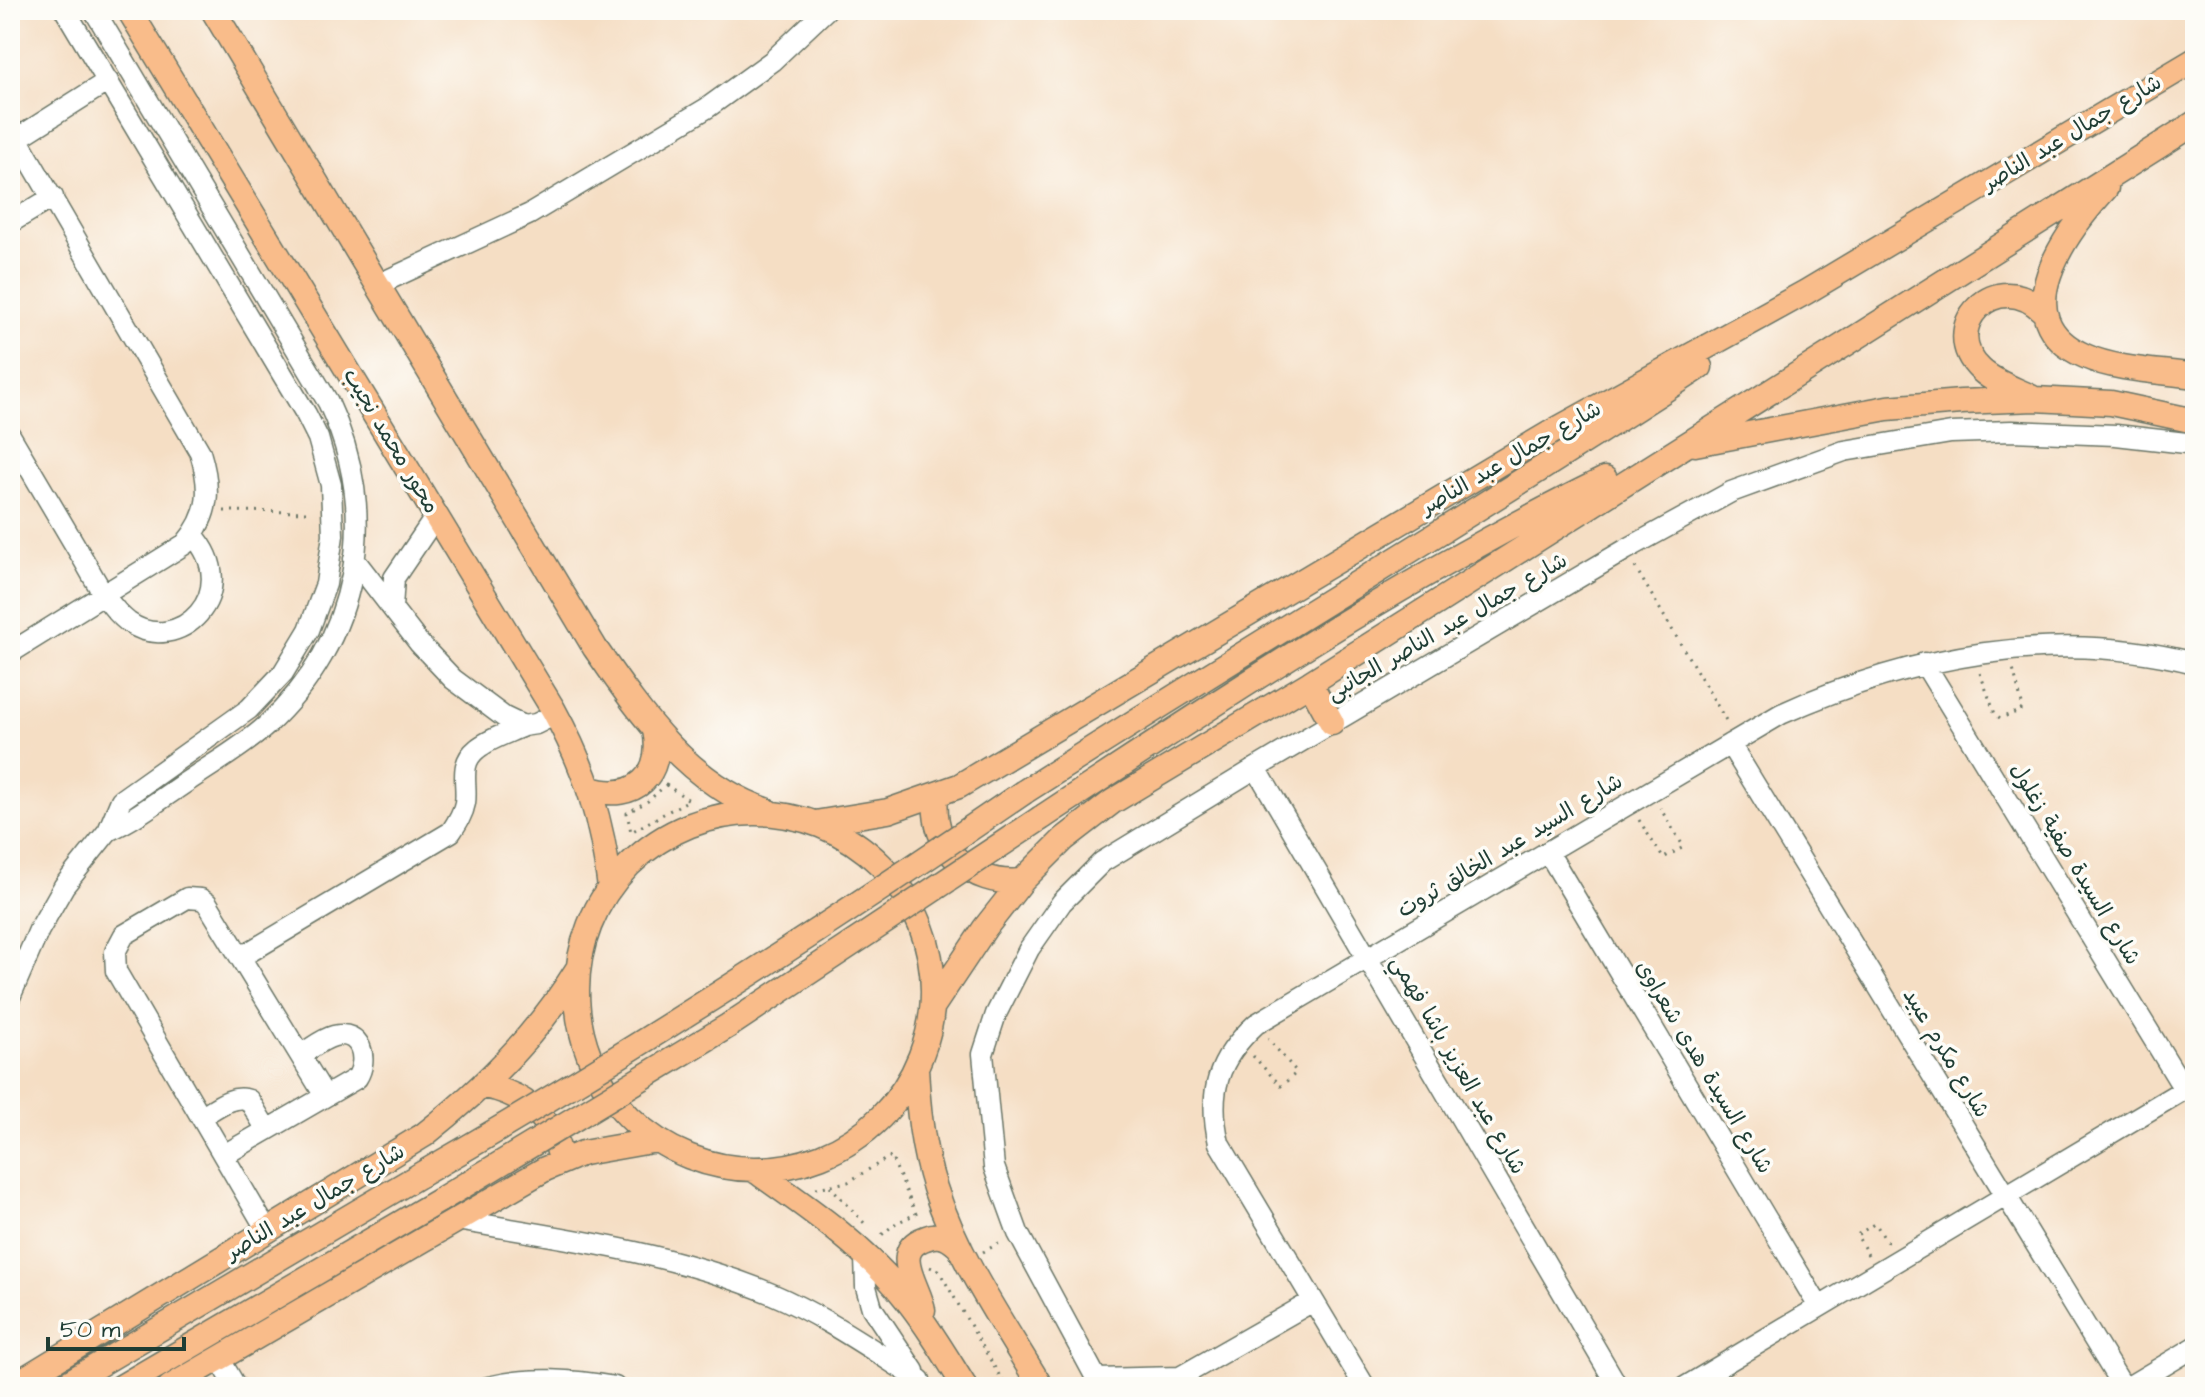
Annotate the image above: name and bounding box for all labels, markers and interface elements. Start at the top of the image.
street label: شارع جمال عبد الناصر [1975,67,2168,200]
street label: محور محمد نجيب [335,362,447,520]
street label: شارع جمال عبد الناصر [1413,393,1607,524]
street label: شارع جمال عبد الناصر الجانبى [1321,545,1573,709]
street label: شارع السيدة صفية زغلول [2002,757,2148,971]
street label: شارع السيد عبد الخالق ثروت [1391,766,1629,926]
street label: شارع عبد العزيز باشا فهمي [1380,950,1533,1182]
street label: شارع السيدة هدى شعراوى [1628,954,1780,1180]
street label: شارع مكرم عبيد [1894,982,1997,1124]
street label: شارع جمال عبد الناصر [218,1136,411,1269]
scale bar [48,1301,184,1351]
text: 50 m [60,1313,121,1347]

